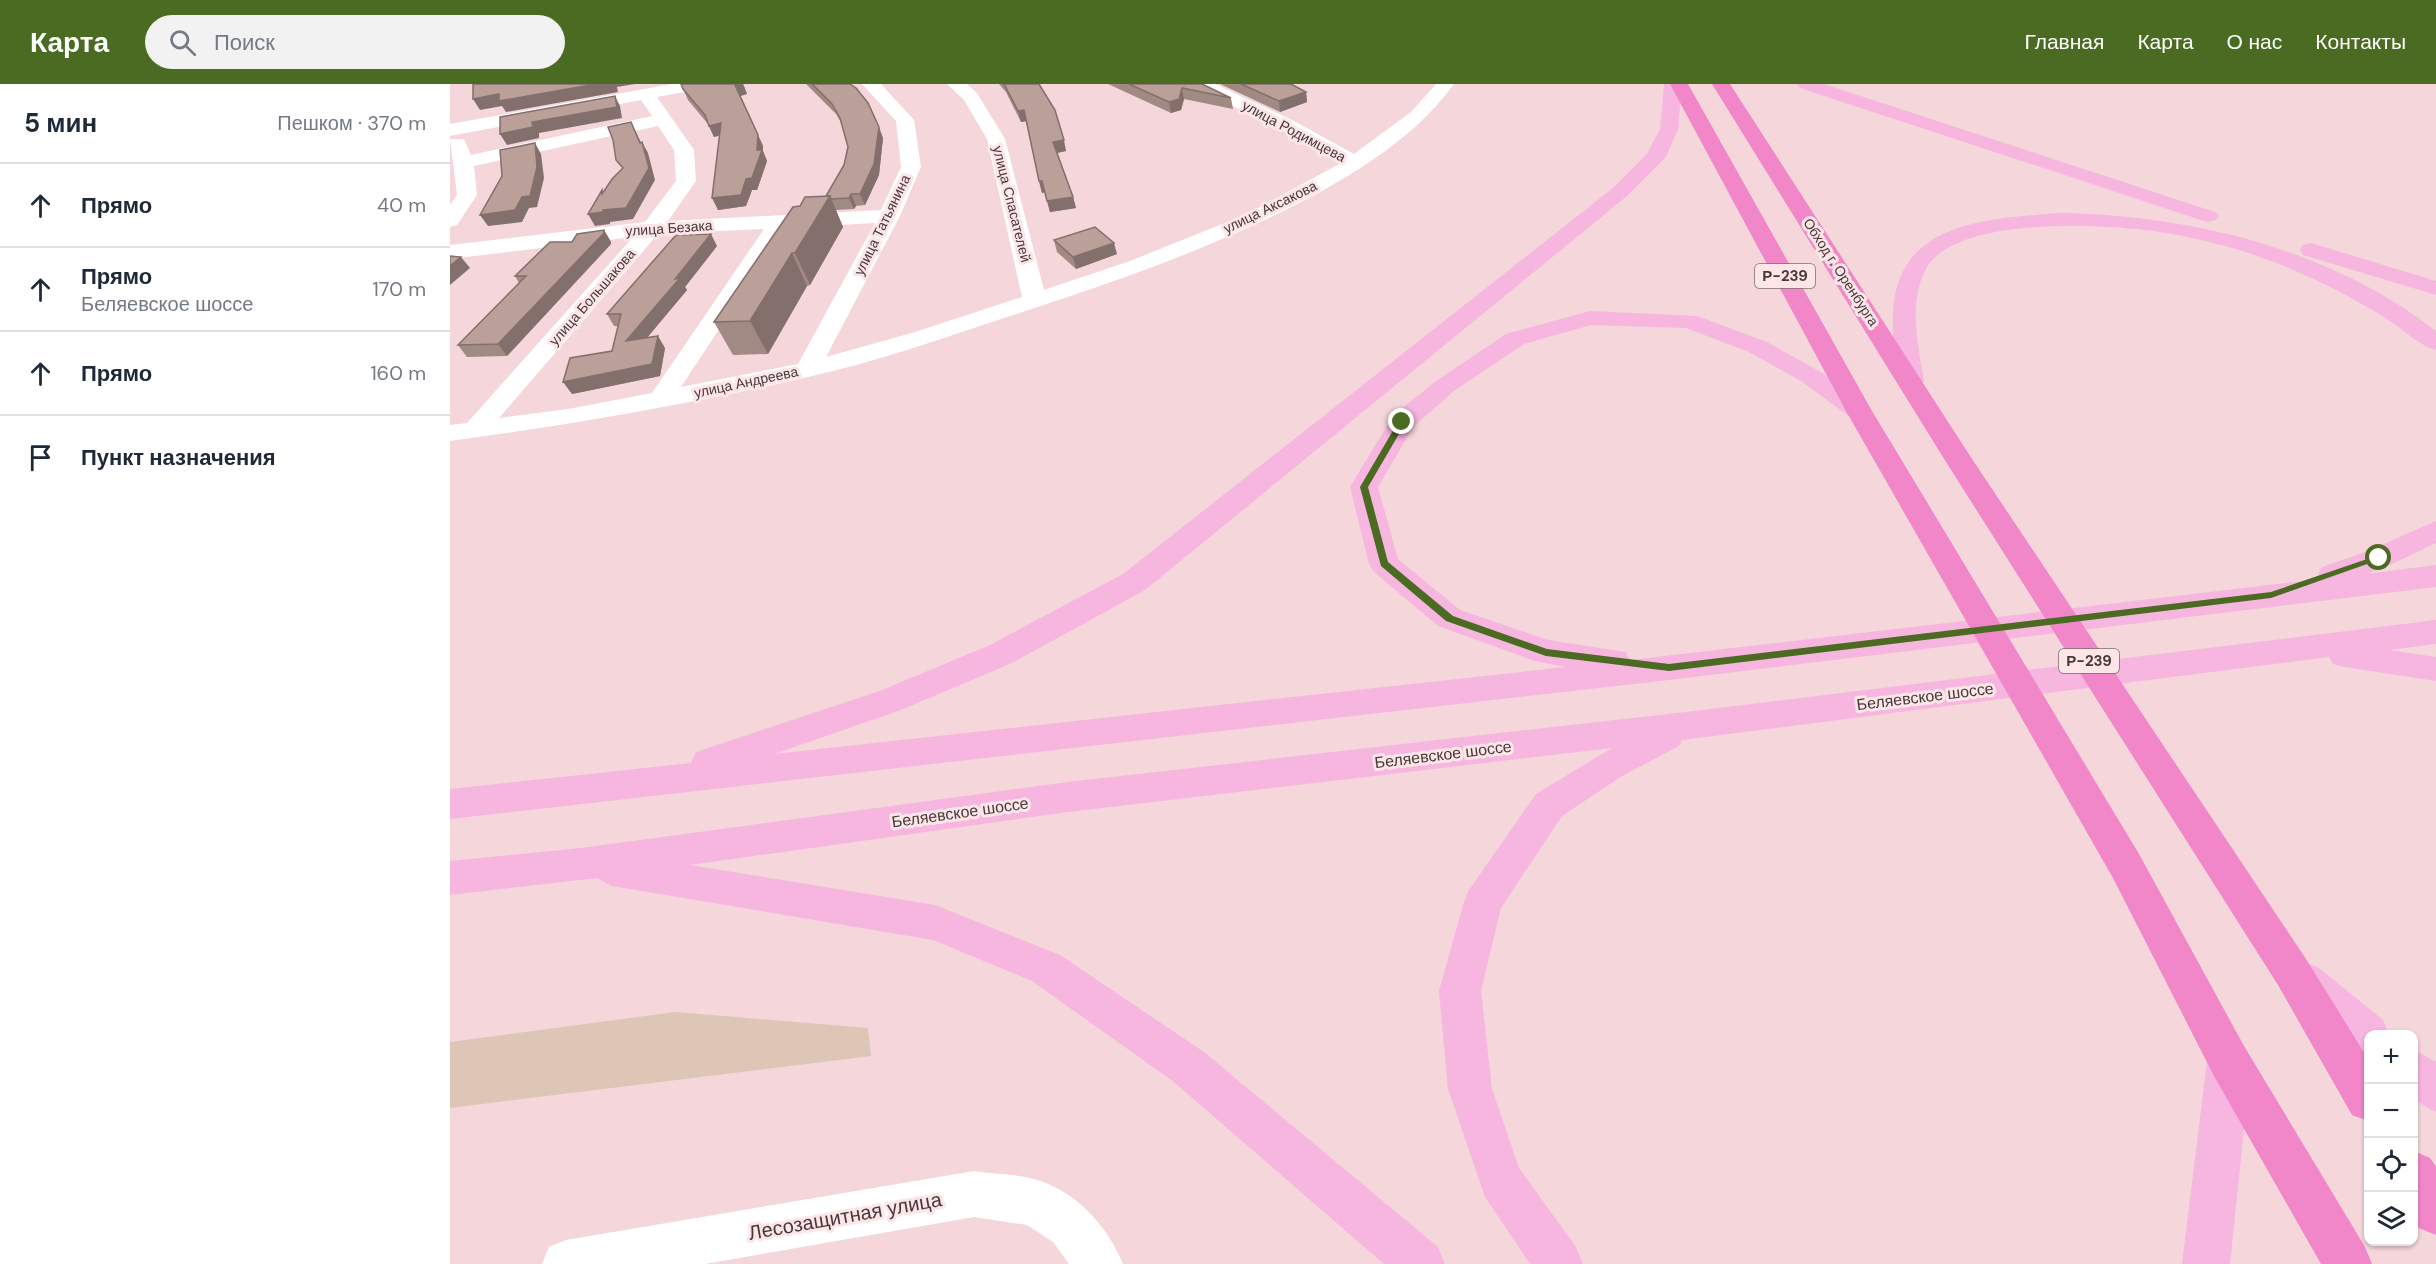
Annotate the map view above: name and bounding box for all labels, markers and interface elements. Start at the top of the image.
search box [145,15,565,69]
text: Карта [30,24,109,61]
icon: search [166,26,199,59]
text: Поиск [214,28,275,57]
text: Главная [2024,28,2104,56]
text: Карта [2137,28,2194,56]
text: О нас [2227,28,2282,56]
text: Контакты [2315,28,2406,56]
street label: улица Родимцева [1239,96,1349,166]
text: 5 мин [24,106,97,140]
text: Пешком · 370 m [277,110,426,136]
street label: улица Спасателей [989,144,1035,264]
street label: улица Татьянина [850,171,914,278]
street label: улица Аксакова [1220,177,1320,237]
icon: ahead [24,189,57,222]
text: Прямо [81,191,152,220]
text: 40 m [377,192,426,218]
street label: Обход г. Оренбурга [1799,215,1883,330]
street label: улица Безака [625,216,713,240]
street label: улица Большакова [545,245,639,349]
text: Прямо [81,262,152,291]
road number: Р-239 [1755,264,1815,288]
icon: ahead [24,273,57,306]
text: 170 m [373,276,426,302]
text: Беляевское шоссе [81,291,253,317]
icon: ahead [24,357,57,390]
text: Прямо [81,359,152,388]
text: 160 m [370,360,426,386]
street label: улица Андреева [692,362,800,402]
route end [1388,408,1414,434]
icon: arrive [24,441,57,474]
text: Пункт назначения [81,443,276,472]
route start [2365,544,2391,570]
road number: Р-239 [2059,649,2119,673]
street label: Беляевское шоссе [1855,678,1995,715]
street label: Беляевское шоссе [1373,736,1513,773]
street label: Беляевское шоссе [890,792,1030,832]
map controls [2364,1030,2418,1246]
button: + [2364,1030,2418,1084]
button: − [2364,1084,2418,1138]
button: locate [2364,1138,2418,1192]
street label: Лесозащитная улица [746,1186,945,1246]
button: layers [2364,1192,2418,1246]

